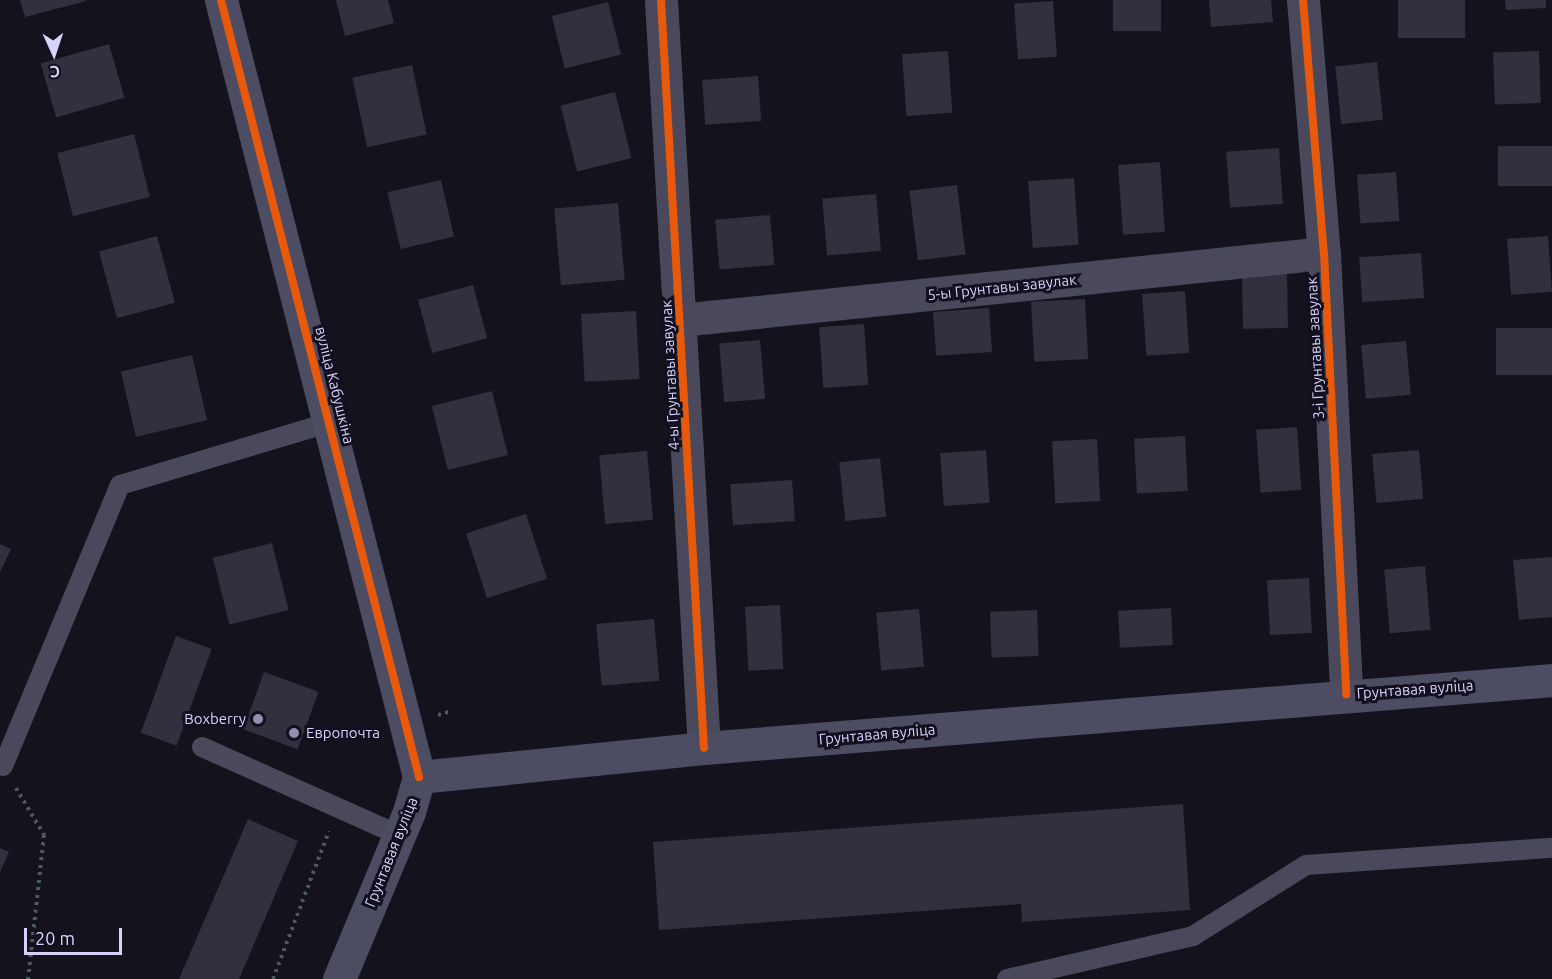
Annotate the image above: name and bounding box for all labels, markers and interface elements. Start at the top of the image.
north arrow [24,24,84,84]
text: С [49,63,61,81]
street label: 5-ы Грунтавы завулак [926,270,1078,304]
street label: 3-і Грунтавы завулак [1302,276,1328,420]
street label: 4-ы Грунтавы завулак [657,300,683,450]
street label: вуліца Кабушкіна [312,324,358,446]
street label: Грунтавая вуліца [1356,676,1474,702]
place label: Boxberry [184,710,246,728]
marker: Boxberry [251,712,265,726]
street label: Грунтавая вуліца [818,720,936,748]
place label: Европочта [306,724,380,742]
marker: Европочта [287,726,301,740]
street label: Грунтавая вуліца [361,794,421,910]
scale bar [27,916,124,954]
text: 20 m [35,928,75,948]

